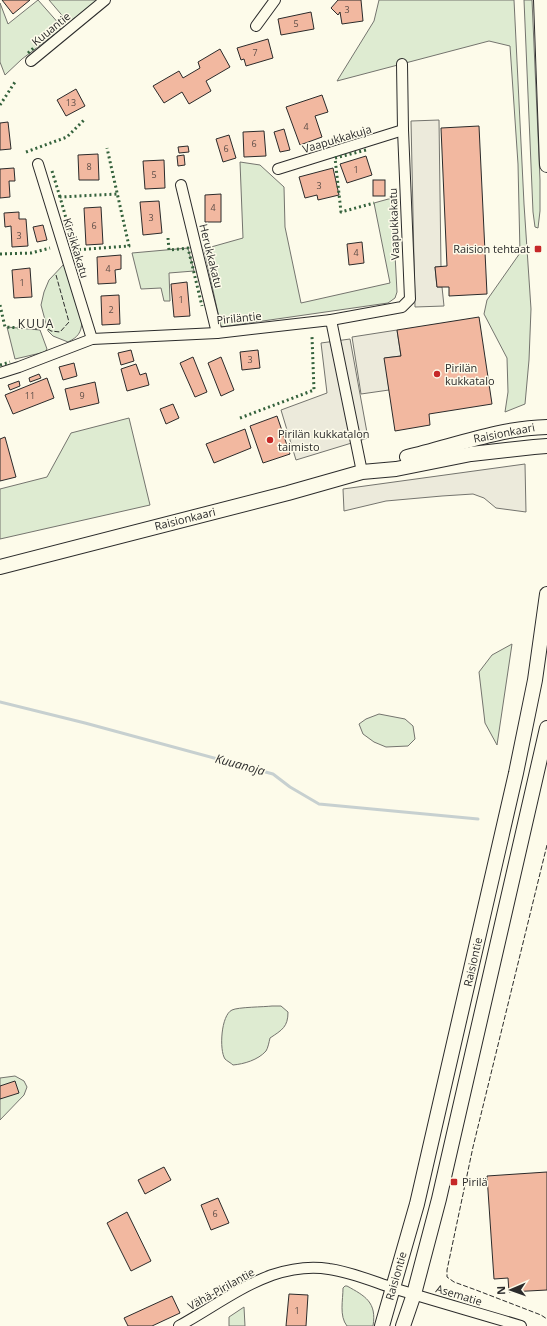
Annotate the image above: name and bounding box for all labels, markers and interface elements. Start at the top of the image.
house number: 3 [344,3,350,16]
street label: Kuuantie [28,8,73,49]
house number: 5 [293,17,299,30]
house number: 7 [252,46,258,59]
house number: 13 [66,96,76,109]
house number: 4 [303,120,309,133]
street label: Vaapukkakuja [301,121,373,156]
house number: 6 [251,137,257,150]
house number: 6 [223,142,229,155]
house number: 8 [86,160,92,173]
house number: 1 [353,163,359,176]
house number: 5 [151,168,157,181]
house number: 3 [316,179,322,192]
street label: Vaapukkakatu [385,188,402,261]
house number: 4 [210,201,216,214]
house number: 3 [148,211,154,224]
street label: Kirsikkakatu [60,216,93,280]
house number: 6 [91,219,97,232]
street label: Herukkakatu [196,222,227,290]
house number: 3 [16,229,22,242]
place label: Raision tehtaat [453,241,530,256]
marker: Raision tehtaat [533,244,543,254]
house number: 4 [353,246,359,259]
house number: 4 [105,262,111,275]
house number: 1 [19,276,25,289]
house number: 1 [178,293,184,306]
house number: 2 [108,303,114,316]
street label: Piriläntie [216,308,262,327]
district label: KUUA [18,315,54,332]
house number: 3 [247,353,253,366]
place label: Pirilän kukkatalo [445,360,495,388]
marker: Pirilän kukkatalo [432,369,442,379]
house number: 11 [25,389,35,402]
house number: 9 [79,389,85,402]
street label: Raisionkaari [472,419,536,446]
place label: Pirilän kukkatalon taimisto [278,426,370,454]
marker: Pirilän kukkatalon taimisto [265,435,275,445]
street label: Raisionkaari [153,504,217,533]
water label: Kuuanoja [213,750,267,779]
street label: Raisiontie [460,936,485,988]
place label: Pirilä [462,1174,488,1189]
marker: Pirilä [449,1177,459,1187]
house number: 6 [212,1207,218,1220]
street label: Raisiontie [381,1250,410,1302]
street label: Vähä-Pirilantie [185,1264,257,1313]
north arrow [491,1270,531,1310]
street label: Asematie [434,1280,484,1309]
text: N [493,1286,508,1295]
house number: 1 [294,1304,300,1317]

